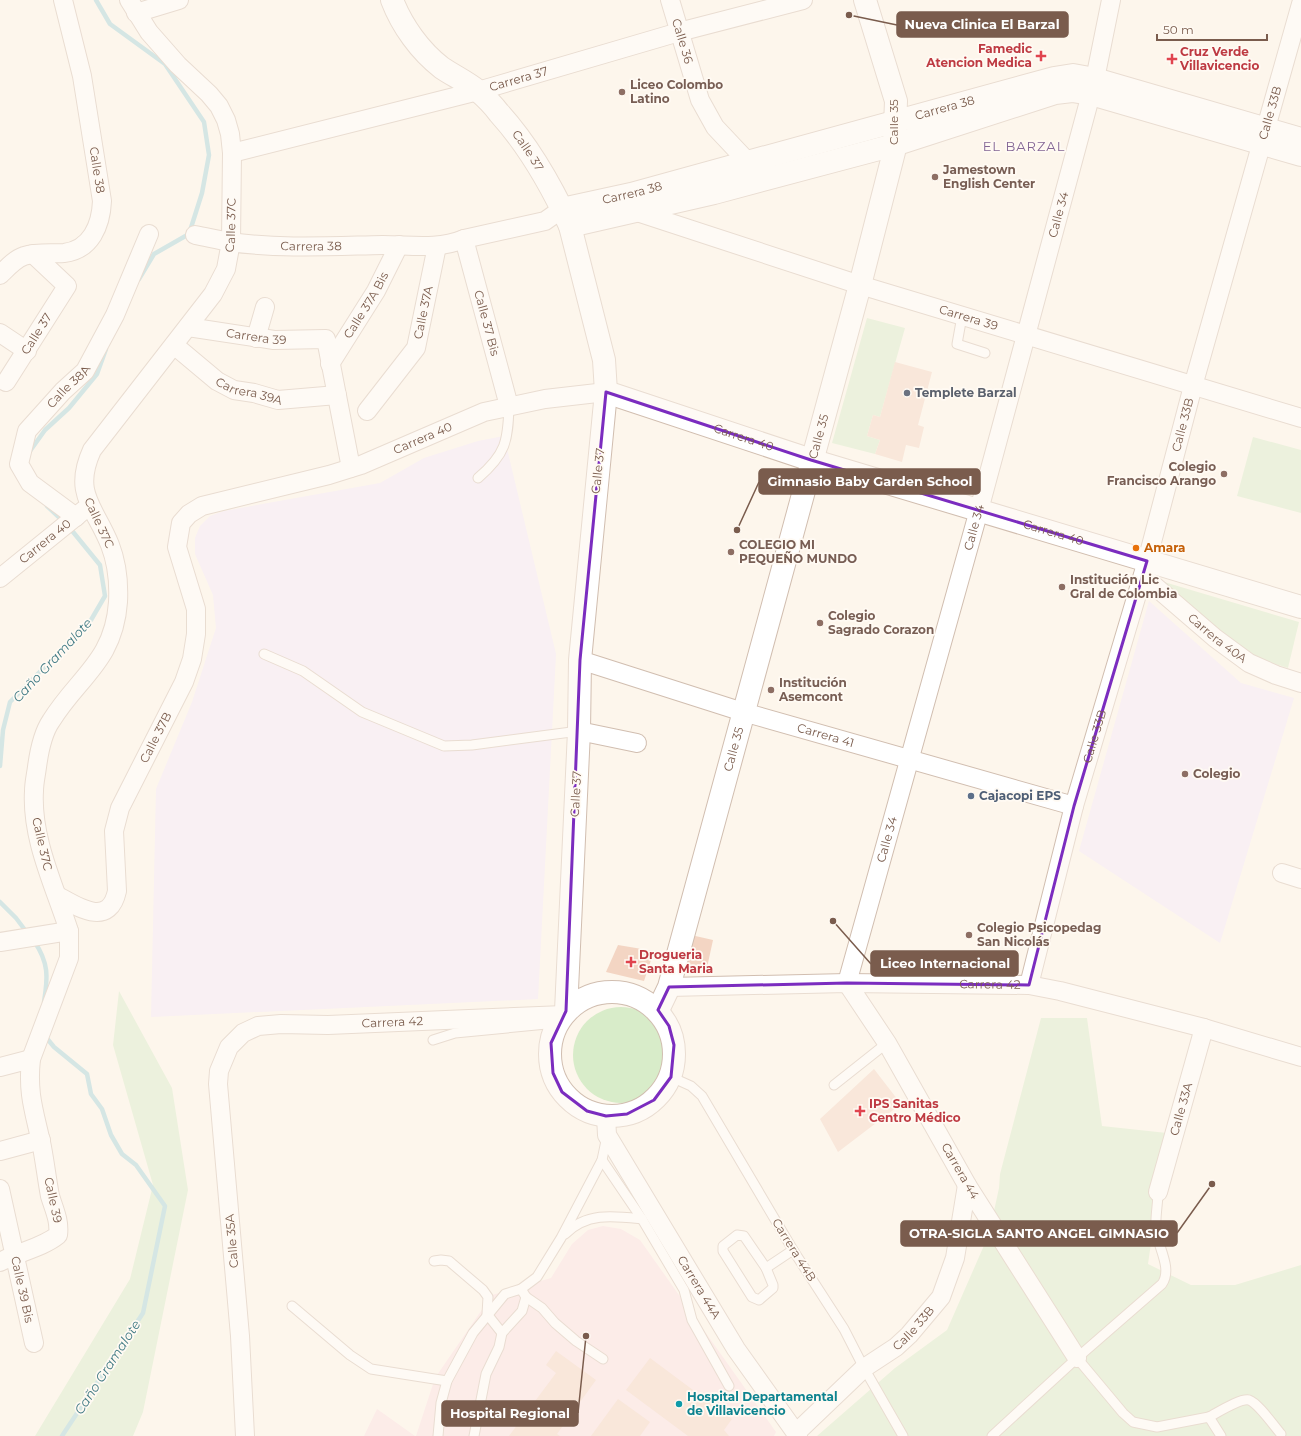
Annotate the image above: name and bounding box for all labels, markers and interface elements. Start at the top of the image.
callout: Nueva Clinica El Barzal [897,12,1068,37]
text: Nueva Clinica El Barzal [904,16,1060,32]
scale bar [1157,16,1267,42]
street label: Calle 36 [669,17,697,65]
text: 50 m [1163,22,1194,37]
place label: Famedic Atencion Medica [925,41,1032,70]
place label: Cruz Verde Villavicencio [1179,44,1259,73]
marker: Famedic Atencion Medica [1035,50,1047,62]
marker: Cruz Verde Villavicencio [1167,54,1177,64]
street label: Carrera 37 [487,63,550,94]
place label: Liceo Colombo Latino [630,77,723,106]
street label: Calle 33B [1255,84,1284,141]
marker: Liceo Colombo Latino [617,87,627,97]
street label: Carrera 38 [913,92,976,123]
street label: Calle 35 [886,99,901,145]
street label: Calle 37 [509,127,547,174]
district label: EL BARZAL [983,138,1065,154]
street label: Calle 38 [86,146,109,195]
place label: Jamestown English Center [942,162,1035,191]
marker: Jamestown English Center [930,172,940,182]
street label: Carrera 38 [601,178,664,207]
street label: Calle 34 [1045,190,1071,239]
street label: Calle 37C [221,197,238,253]
street label: Carrera 38 [280,238,342,254]
street label: Calle 37A Bis [340,269,391,341]
street label: Calle 37A [410,284,436,340]
street label: Calle 37 Bis [471,288,503,358]
street label: Carrera 39 [937,301,1000,333]
street label: Calle 37 [17,310,55,357]
street label: Carrera 39 [225,325,287,347]
street label: Calle 38A [43,362,94,411]
street label: Carrera 39A [213,374,285,408]
place label: Templete Barzal [915,385,1017,400]
marker: Templete Barzal [902,388,912,398]
street label: Calle 33B [1168,396,1197,453]
street label: Calle 35 [805,412,832,460]
street label: Carrera 40 [391,419,454,457]
street label: Carrera 40 [712,420,776,454]
street label: Calle 37 [588,447,607,495]
place label: Colegio Francisco Arango [1107,459,1216,488]
callout: Gimnasio Baby Garden School [759,469,980,494]
marker: Colegio Francisco Arango [1219,469,1229,479]
text: Gimnasio Baby Garden School [767,473,973,489]
street label: Calle 37C [81,495,118,551]
street label: Calle 34 [960,503,987,552]
street label: Carrera 40 [16,516,74,567]
street label: Carrera 40 [1021,516,1086,548]
place label: COLEGIO MI PEQUEÑO MUNDO [739,537,857,566]
place label: Amara [1143,540,1185,555]
marker: Amara [1131,543,1141,553]
marker: COLEGIO MI PEQUEÑO MUNDO [726,547,736,557]
place label: Institución Lic Gral de Colombia [1070,572,1177,601]
marker: Institución Lic Gral de Colombia [1057,582,1067,592]
place label: Colegio Sagrado Corazon [828,608,934,637]
street label: Carrera 40A [1185,610,1250,666]
water label: Caño Gramalote [9,614,95,705]
marker: Colegio Sagrado Corazon [815,618,825,628]
place label: Institución Asemcont [778,675,847,704]
marker: Institución Asemcont [766,685,776,695]
street label: Calle 33B [1079,708,1109,765]
street label: Calle 37B [136,709,174,765]
street label: Carrera 41 [795,720,856,750]
street label: Calle 35 [720,725,747,773]
place label: Colegio [1193,766,1241,781]
marker: Colegio [1180,769,1190,779]
street label: Calle 37 [567,771,584,817]
place label: Cajacopi EPS [979,788,1061,803]
marker: Cajacopi EPS [966,791,976,801]
street label: Calle 34 [873,815,900,864]
street label: Calle 37C [29,816,56,873]
place label: Colegio Psicopedag San Nicolás [977,920,1101,949]
marker: Colegio Psicopedag San Nicolás [964,930,974,940]
place label: Drogueria Santa Maria [639,947,713,976]
callout: Liceo Internacional [871,951,1018,976]
text: Liceo Internacional [880,955,1010,971]
marker: Drogueria Santa Maria [626,957,636,967]
street label: Carrera 42 [959,976,1021,992]
street label: Carrera 42 [361,1013,424,1031]
street label: Calle 33A [1166,1080,1195,1137]
place label: IPS Sanitas Centro Médico [869,1096,961,1125]
marker: IPS Sanitas Centro Médico [854,1105,866,1117]
street label: Carrera 44 [938,1140,983,1202]
street label: Calle 39 [41,1176,66,1224]
street label: Calle 35A [222,1213,241,1269]
street label: Carrera 44B [769,1215,820,1284]
callout: OTRA-SIGLA SANTO ANGEL GIMNASIO [901,1221,1177,1246]
text: OTRA-SIGLA SANTO ANGEL GIMNASIO [909,1225,1169,1241]
street label: Carrera 44A [674,1253,724,1322]
street label: Calle 39 Bis [8,1255,37,1324]
street label: Calle 33B [889,1303,937,1353]
water label: Caño Gramalote [71,1317,144,1417]
place label: Hospital Departamental de Villavicencio [687,1389,838,1418]
marker: Hospital Departamental de Villavicencio [674,1399,684,1409]
callout: Hospital Regional [442,1401,578,1426]
text: Hospital Regional [450,1405,570,1421]

